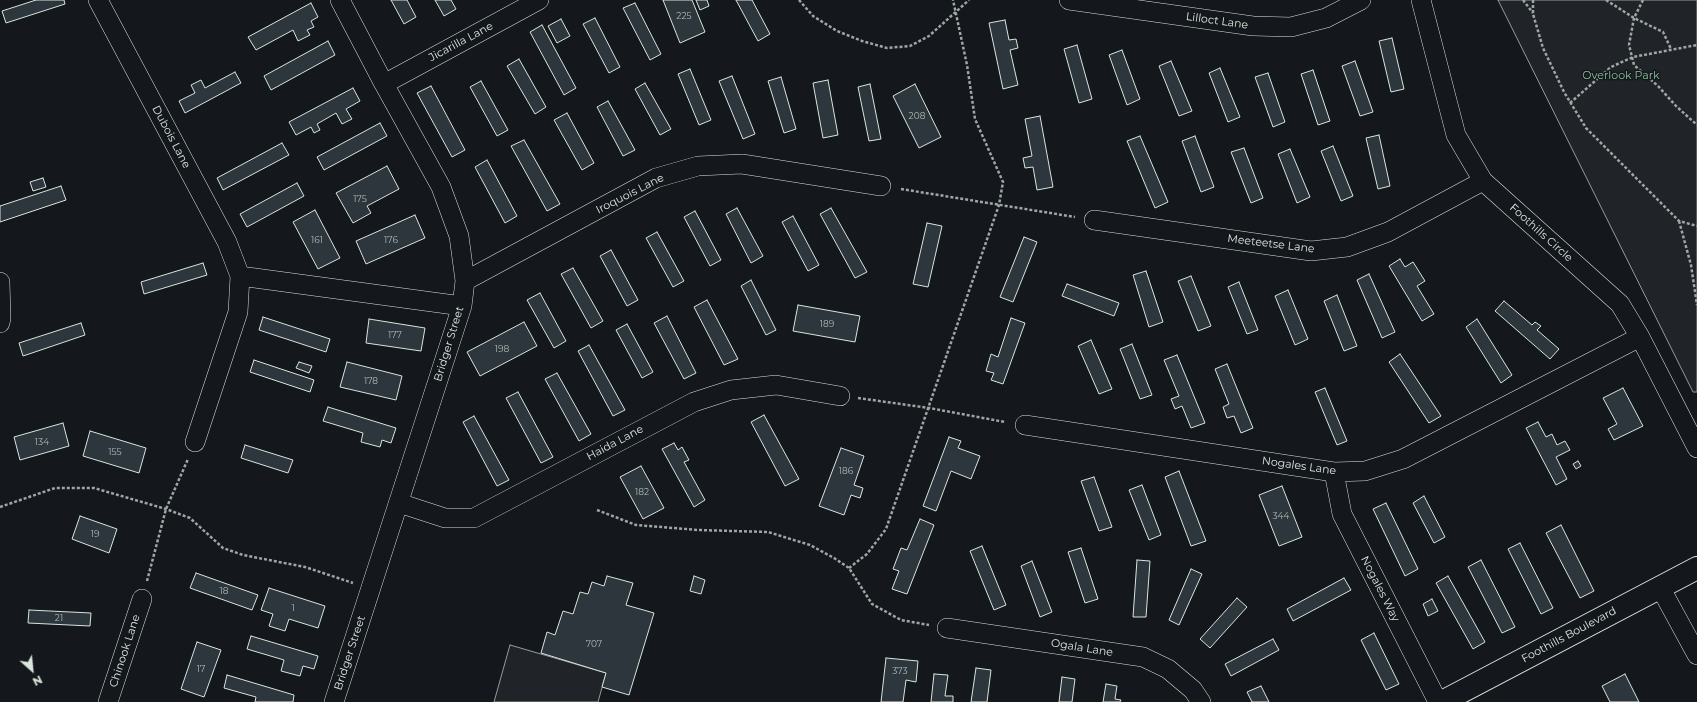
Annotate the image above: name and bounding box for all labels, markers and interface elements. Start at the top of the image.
street label: Lilloct Lane [1185,10,1249,32]
house number: 225 [676,11,692,21]
street label: Jicarilla Lane [427,20,495,64]
park label: Overlook Park [1582,69,1660,83]
street label: Dubois Lane [149,103,193,171]
house number: 208 [909,111,925,121]
street label: Iroquois Lane [594,171,666,217]
house number: 175 [353,194,367,204]
street label: Foothills Circle [1507,201,1575,265]
street label: Meeteetse Lane [1227,232,1315,256]
house number: 161 [311,235,323,245]
house number: 176 [384,235,398,245]
street label: Bridger Street [431,305,467,383]
house number: 189 [820,319,834,329]
house number: 177 [388,330,402,340]
house number: 198 [495,344,509,354]
house number: 178 [364,376,378,386]
street label: Haida Lane [584,423,646,463]
house number: 134 [35,437,49,447]
house number: 155 [108,447,122,457]
street label: Nogales Lane [1261,454,1337,478]
house number: 186 [839,466,853,476]
house number: 182 [635,487,649,497]
house number: 344 [1273,511,1289,521]
house number: 19 [91,529,99,539]
street label: Nogales Way [1358,554,1402,624]
house number: 18 [220,586,228,596]
house number: 1 [291,603,295,613]
street label: Foothills Boulevard [1519,604,1619,666]
house number: 21 [55,613,63,623]
street label: Chinook Lane [107,613,143,689]
street label: Bridger Street [332,614,368,692]
street label: Ogala Lane [1050,637,1114,659]
house number: 707 [586,639,602,649]
north arrow [12,650,52,690]
house number: 17 [197,664,205,674]
house number: 373 [892,666,908,676]
text: N [30,672,45,689]

